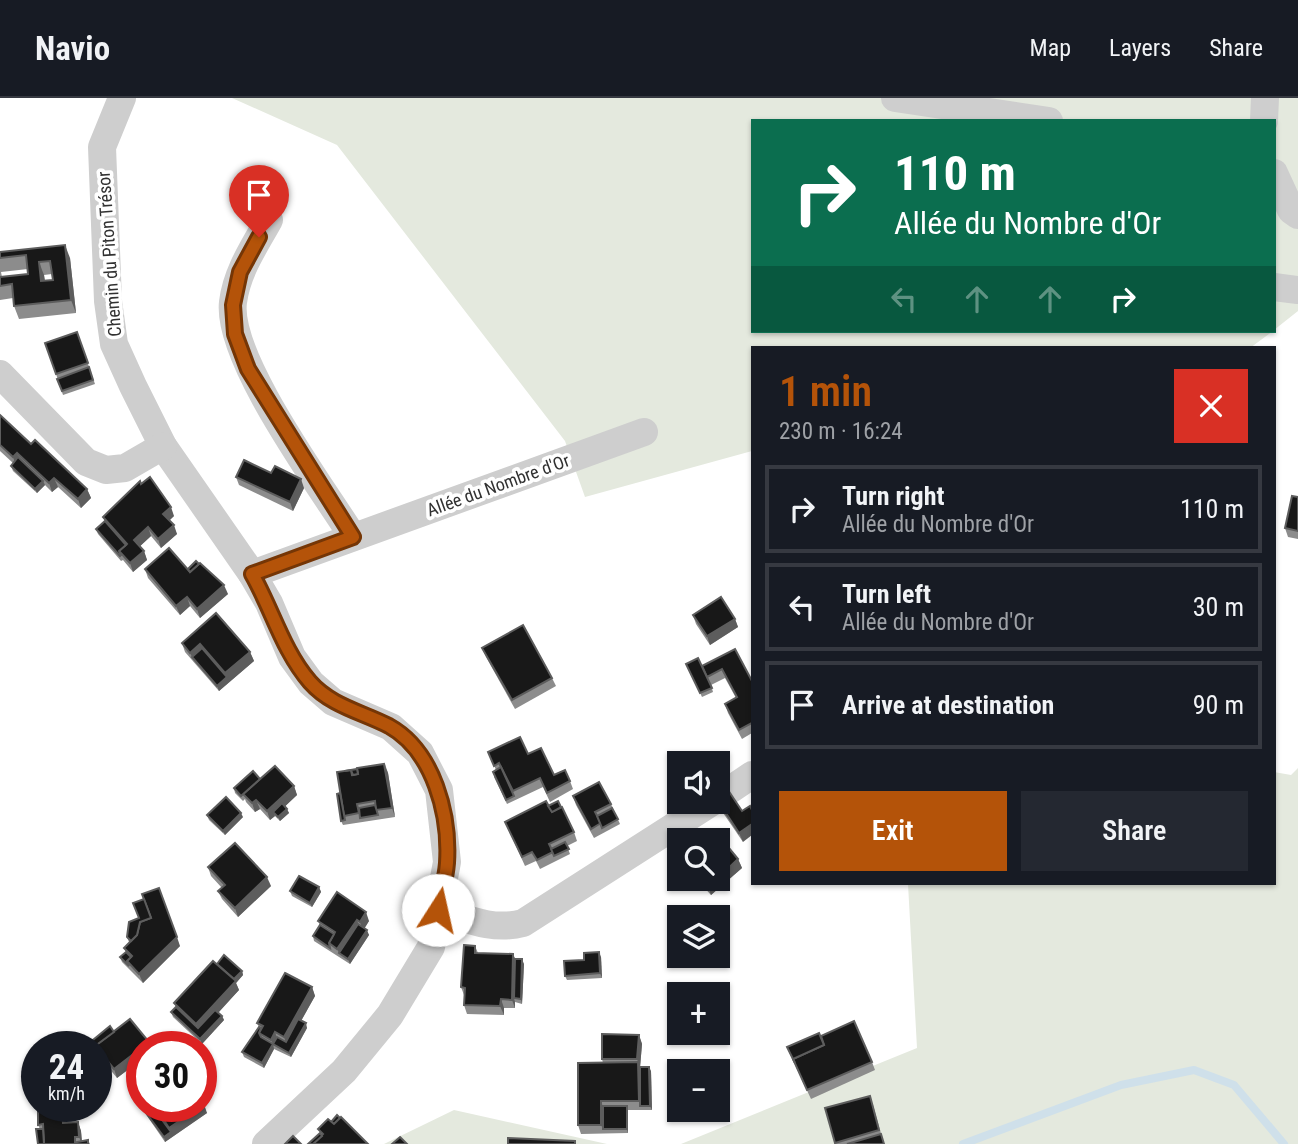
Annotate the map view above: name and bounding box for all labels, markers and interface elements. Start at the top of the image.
text: Navio [35,29,110,68]
text: Map [1030,34,1071,62]
text: Layers [1109,34,1171,62]
text: Share [1209,34,1263,62]
text: 110 m [894,145,1016,202]
icon: right [779,147,870,238]
pin [229,165,289,237]
street label: Chemin du Piton Trésor [93,170,125,337]
icon: arrive [240,176,278,214]
text: Allée du Nombre d'Or [894,204,1161,242]
icon: left [885,280,923,318]
icon: ahead [958,280,996,318]
icon: ahead [1031,280,1069,318]
icon: right [1104,280,1142,318]
text: 1 min [779,367,872,416]
button: close [1174,369,1248,443]
text: 230 m · 16:24 [779,418,903,445]
street label: Allée du Nombre d'Or [424,449,573,521]
text: Turn right [842,481,944,511]
icon: right [783,490,821,528]
text: 110 m [1180,494,1244,524]
text: Allée du Nombre d'Or [842,511,1034,538]
text: Turn left [842,579,931,609]
icon: left [783,588,821,626]
text: 30 m [1193,592,1244,622]
text: Allée du Nombre d'Or [842,609,1034,636]
icon: arrive [783,686,821,724]
text: Arrive at destination [842,690,1054,720]
text: 90 m [1193,690,1244,720]
map controls [667,751,730,1122]
button: sound [667,751,730,814]
button: Exit [779,791,1007,871]
button: Share [1021,791,1248,871]
button: search [667,828,730,891]
position arrow [401,873,475,947]
button: layers [667,905,730,968]
button: + [667,982,730,1045]
speed limit sign: 30 [126,1031,217,1122]
text: 24 [49,1047,84,1088]
button: − [667,1059,730,1122]
text: km/h [48,1083,85,1104]

